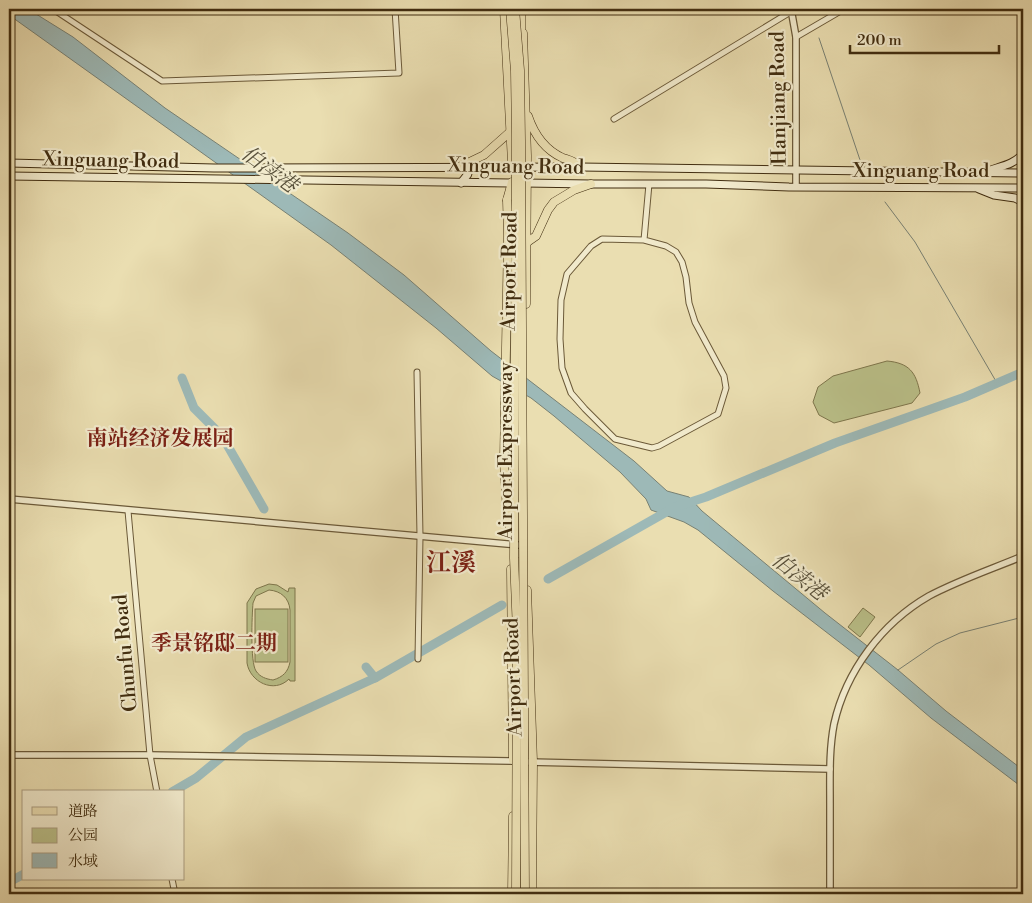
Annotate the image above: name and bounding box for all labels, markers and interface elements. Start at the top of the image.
scale bar [850,22,998,54]
street label: Hanjiang Road [765,30,793,165]
text: 200 m [857,31,902,50]
water label: 伯渎港 [236,141,305,201]
street label: Xinguang Road [41,147,180,175]
street label: Xinguang Road [446,153,585,181]
street label: Xinguang Road [852,159,990,184]
street label: Airport Road [496,211,524,332]
street label: Airport Expressway [494,362,519,541]
district label: 南站经济发展园 [87,426,234,452]
water label: 伯渎港 [766,547,834,608]
district label: 江溪 [426,548,476,579]
street label: Chunfu Road [108,592,144,713]
street label: Airport Road [499,616,529,738]
district label: 季景铭邸二期 [151,631,277,657]
legend [22,790,185,880]
text: 道路 [68,802,98,821]
text: 公园 [68,826,98,845]
text: 水域 [68,852,98,871]

